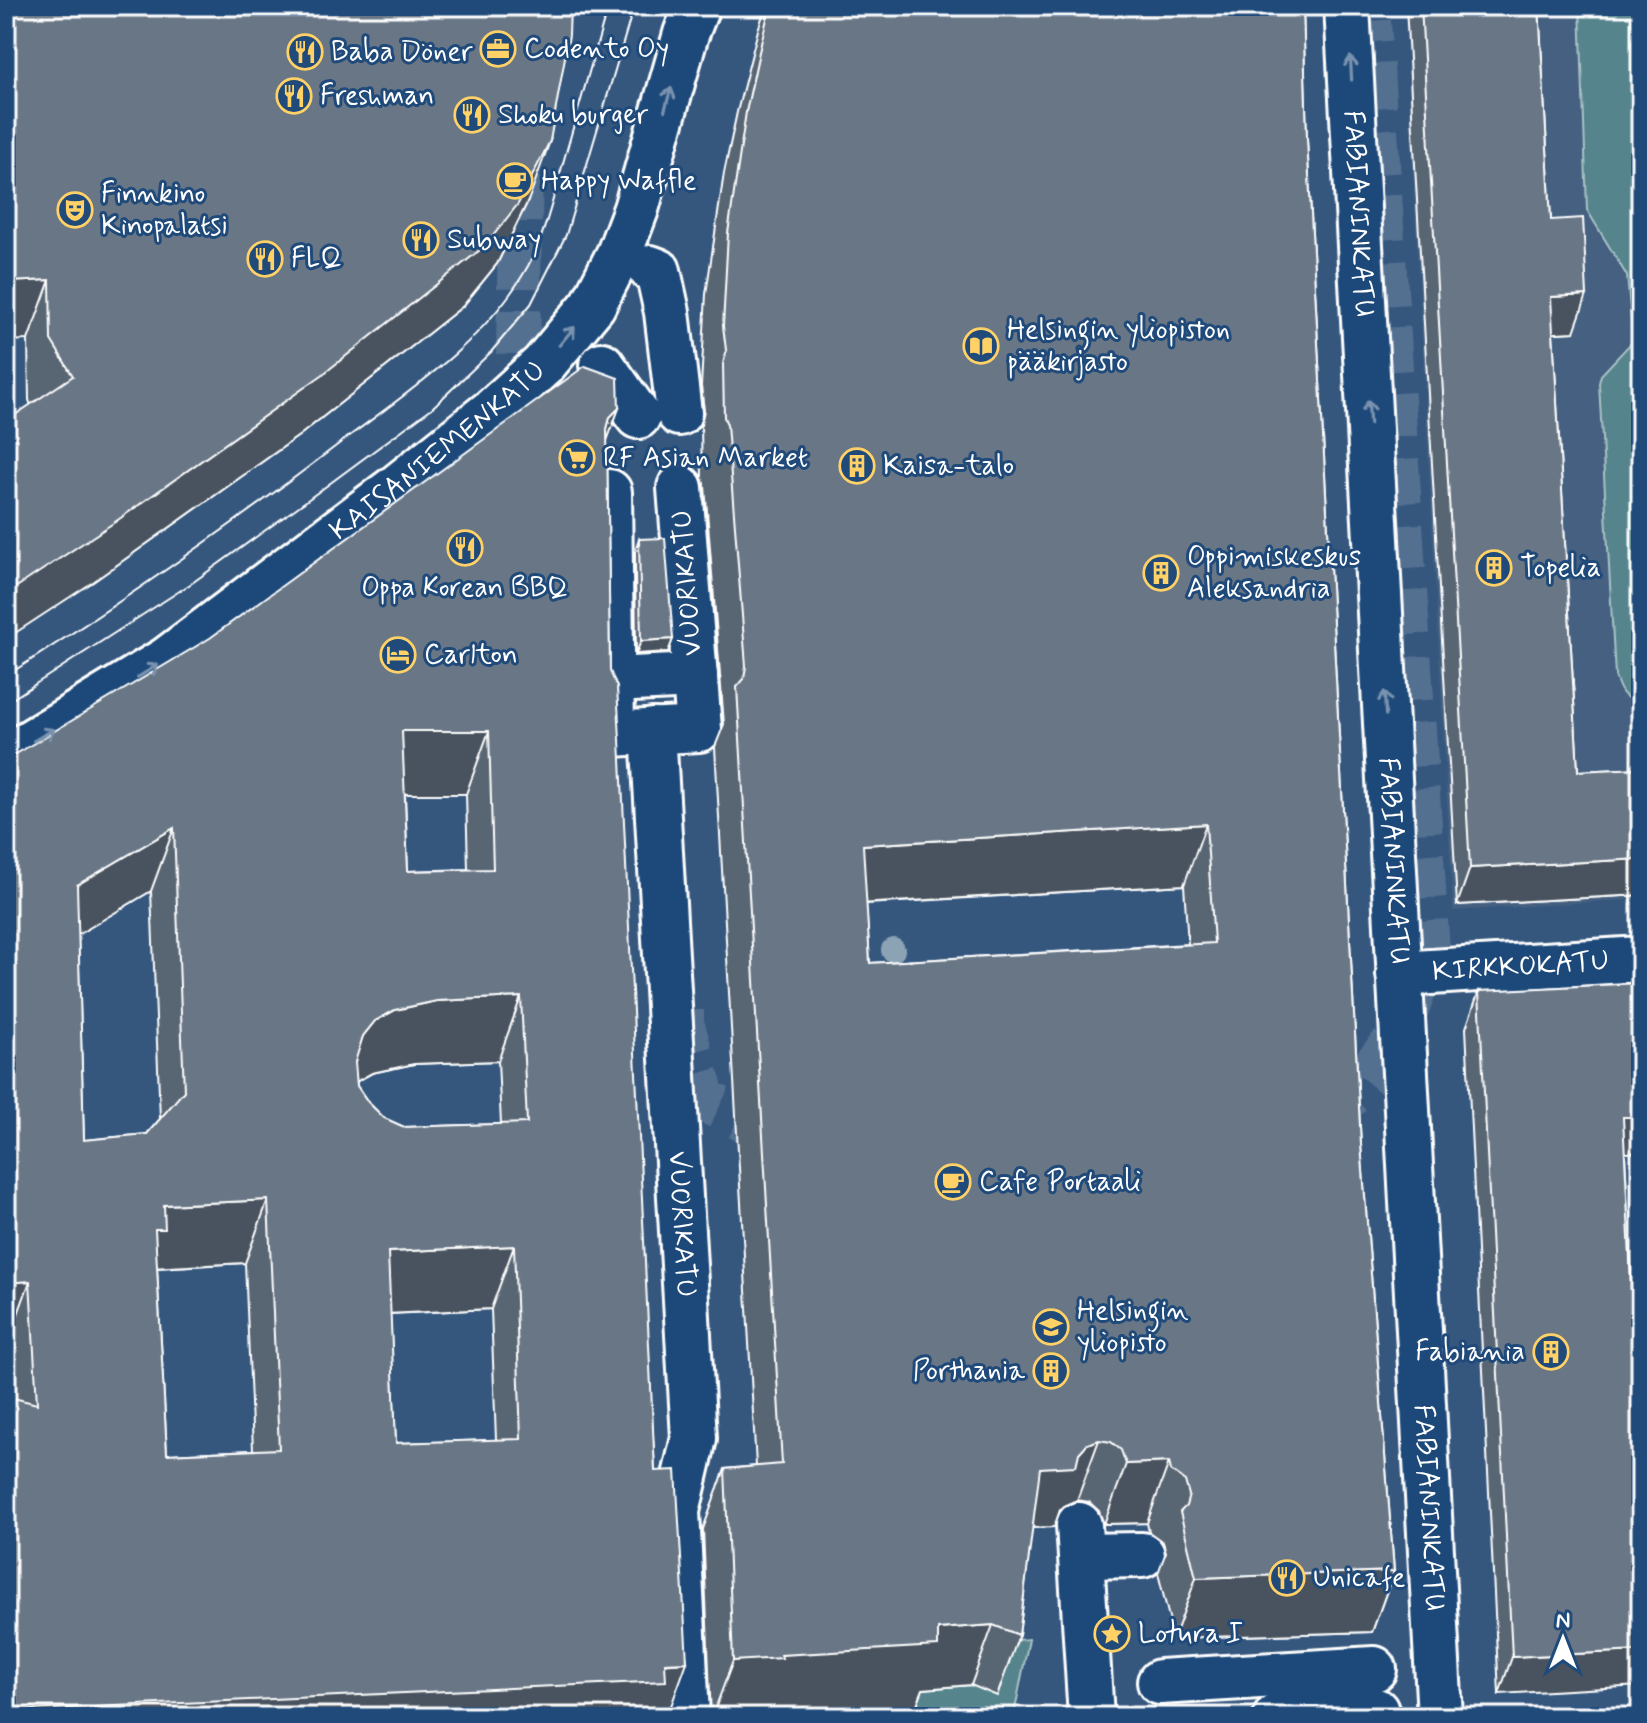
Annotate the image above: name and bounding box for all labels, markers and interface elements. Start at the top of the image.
office icon: Codento Oy [479,30,517,68]
place label: Codento Oy [524,31,669,68]
restaurant icon: Baba Döner [286,33,324,71]
place label: Baba Döner [331,34,473,71]
one-way arrow [1343,55,1358,82]
restaurant icon: Freshman [275,77,313,115]
place label: Freshman [320,78,434,115]
one-way arrow [661,87,676,113]
restaurant icon: Shoku burger [453,96,491,134]
place label: Shoku burger [498,97,649,134]
street label: FABIANINKATU [1334,109,1382,318]
cafe icon: Happy Waffle [496,162,534,200]
place label: Happy Waffle [541,163,697,200]
place label: Finnkino Kinopalatsi [101,176,228,245]
theatre icon: Finnkino Kinopalatsi [56,191,94,229]
restaurant icon: Subway [402,221,440,259]
place label: Subway [447,222,541,259]
restaurant icon: FLQ [246,240,284,278]
place label: FLQ [291,241,343,278]
place label: Helsingin yliopiston pääkirjasto [1007,312,1230,381]
one-way arrow [558,326,576,347]
library icon: Helsingin yliopiston pääkirjasto [962,327,1000,365]
street label: KAISANIEMENKATU [322,353,554,549]
one-way arrow [1361,399,1376,426]
supermarket icon: RF Asian Market [558,439,596,477]
place label: RF Asian Market [603,440,808,477]
building icon: Kaisa-talo [838,447,876,485]
place label: Kaisa-talo [883,448,1014,485]
street label: VUORIKATU [664,509,712,657]
restaurant icon: Oppa Korean BBQ [446,529,484,567]
place label: Oppimiskeskus Aleksandria [1187,539,1361,608]
building icon: Topelia [1475,549,1513,587]
place label: Topelia [1520,550,1601,587]
building icon: Oppimiskeskus Aleksandria [1142,554,1180,592]
place label: Oppa Korean BBQ [361,570,569,607]
hotel icon: Carlton [379,636,417,674]
place label: Carlton [424,637,518,674]
one-way arrow [137,663,159,680]
one-way arrow [1377,690,1392,717]
one-way arrow [32,727,55,743]
street label: FABIANINKATU [1369,756,1418,965]
street label: KIRKKOKATU [1431,943,1610,990]
street label: VUORIKATU [659,1150,704,1298]
cafe icon: Cafe Portaali [934,1163,972,1201]
place label: Cafe Portaali [979,1164,1141,1201]
place label: Helsingin yliopisto [1077,1293,1189,1362]
school or university icon: Helsingin yliopisto [1032,1308,1070,1346]
building icon: Fabiania [1532,1333,1570,1371]
place label: Fabiania [1415,1334,1525,1371]
building icon: Porthania [1032,1352,1070,1390]
place label: Porthania [913,1353,1025,1390]
street label: FABIANINKATU [1405,1403,1453,1612]
restaurant icon: Unicafe [1268,1559,1306,1597]
place label: Unicafe [1313,1560,1406,1597]
north arrow [1523,1599,1603,1679]
text: N [1556,1607,1570,1635]
place icon: Lotura I [1093,1615,1131,1653]
place label: Lotura I [1138,1616,1243,1653]

